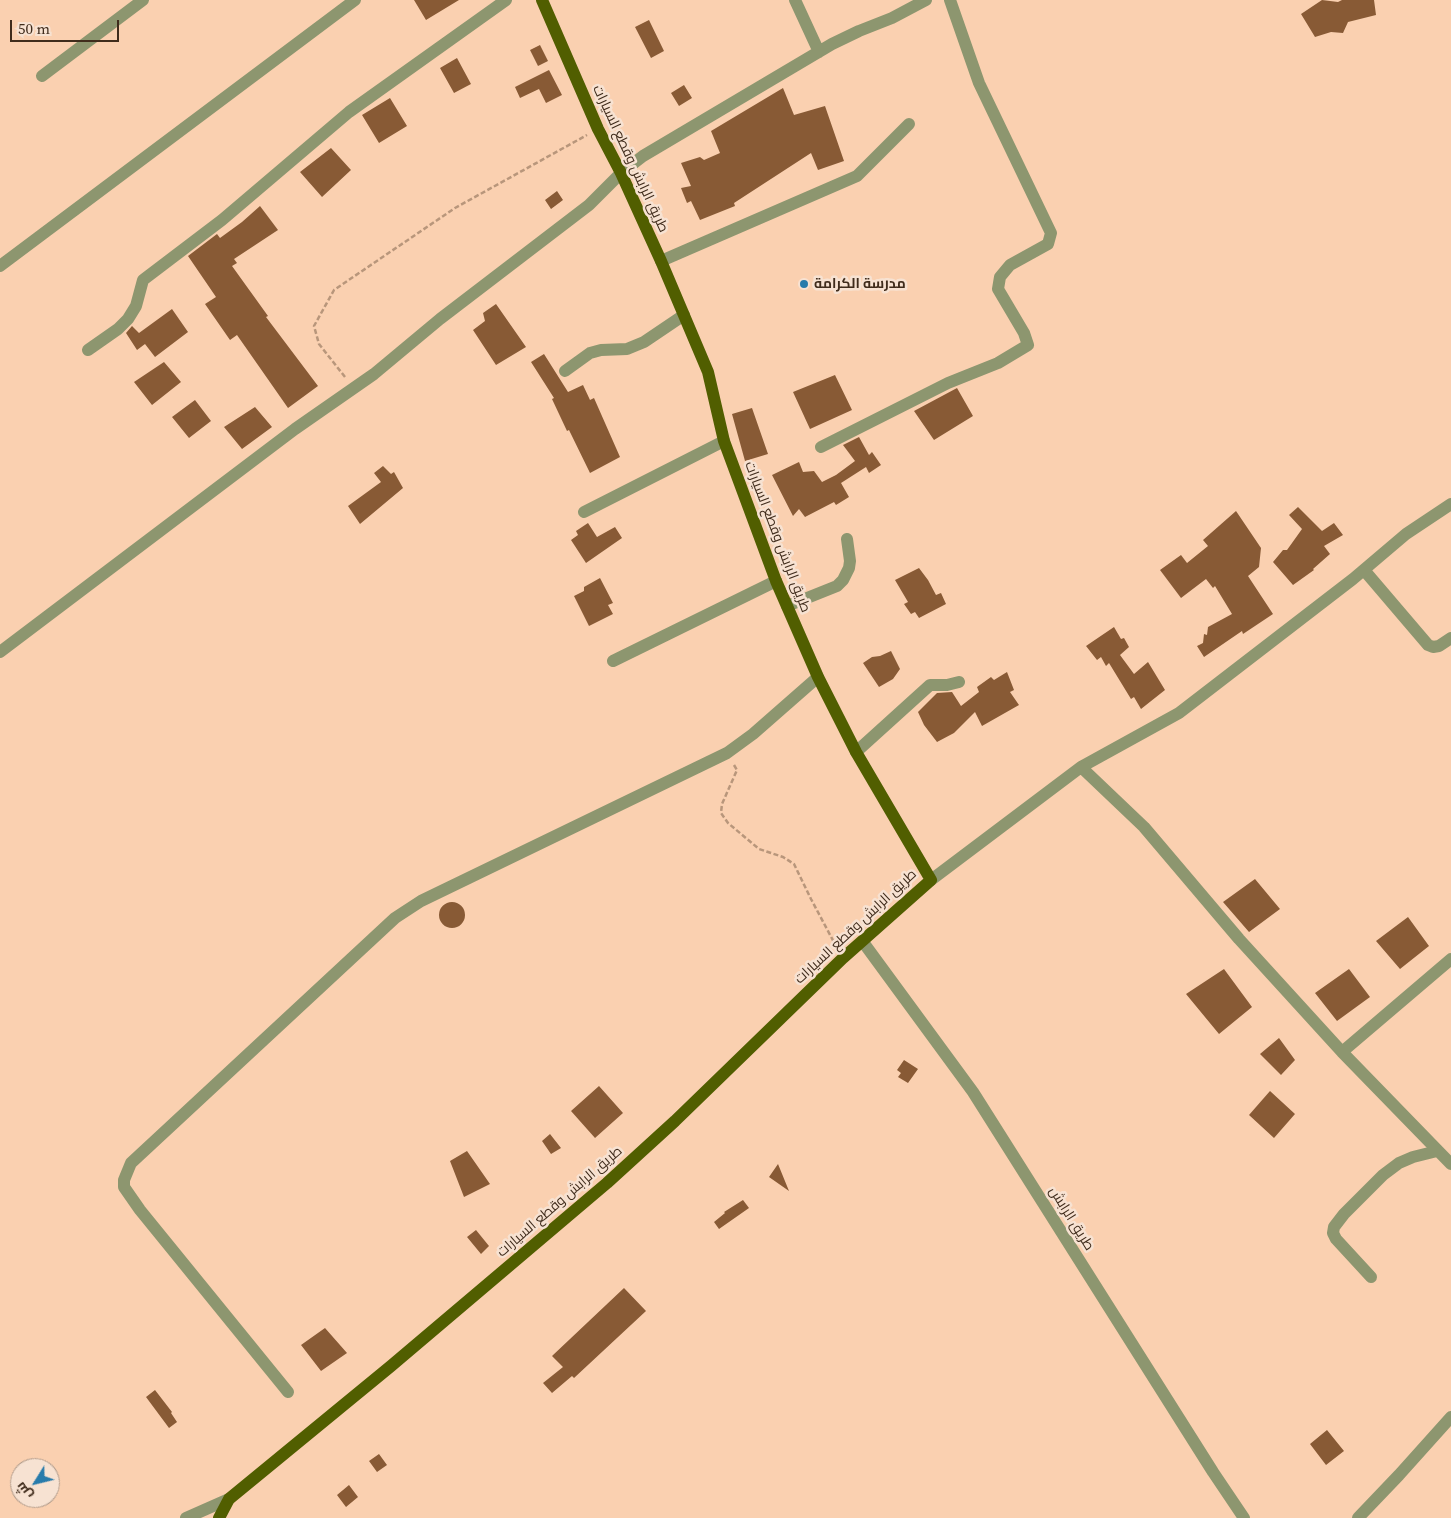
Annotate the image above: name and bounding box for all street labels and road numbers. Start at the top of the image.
street label: طريق الرابش وقطع السيارات [588,83,672,235]
street label: طريق الرابش وقطع السيارات [740,459,814,615]
street label: طريق الرابش وقطع السيارات [792,866,920,988]
street label: طريق الرابش وقطع السيارات [494,1143,626,1261]
street label: طريق الرابش [1045,1184,1097,1254]

